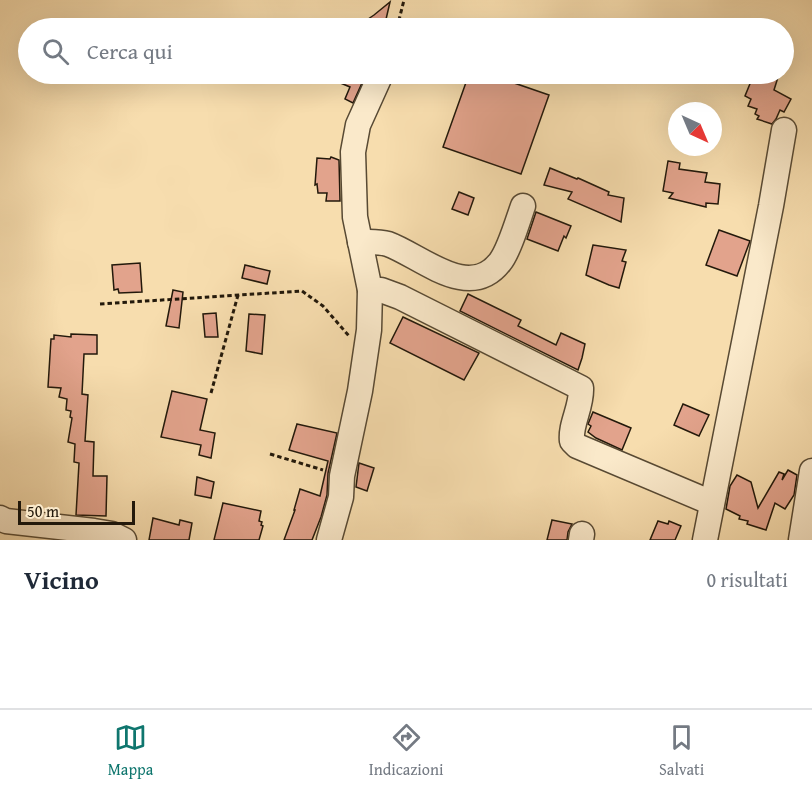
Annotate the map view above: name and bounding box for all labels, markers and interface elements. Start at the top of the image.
search box [18,18,794,84]
icon: search [39,35,72,68]
text: Cerca qui [87,35,173,67]
north arrow [668,102,722,156]
scale bar [18,498,135,526]
text: 50 m [27,499,59,523]
text: Vicino [24,560,99,599]
text: 0 risultati [707,565,788,594]
tab: Mappa [108,721,153,781]
tab: Indicazioni [369,721,444,781]
tab: Salvati [659,721,704,781]

